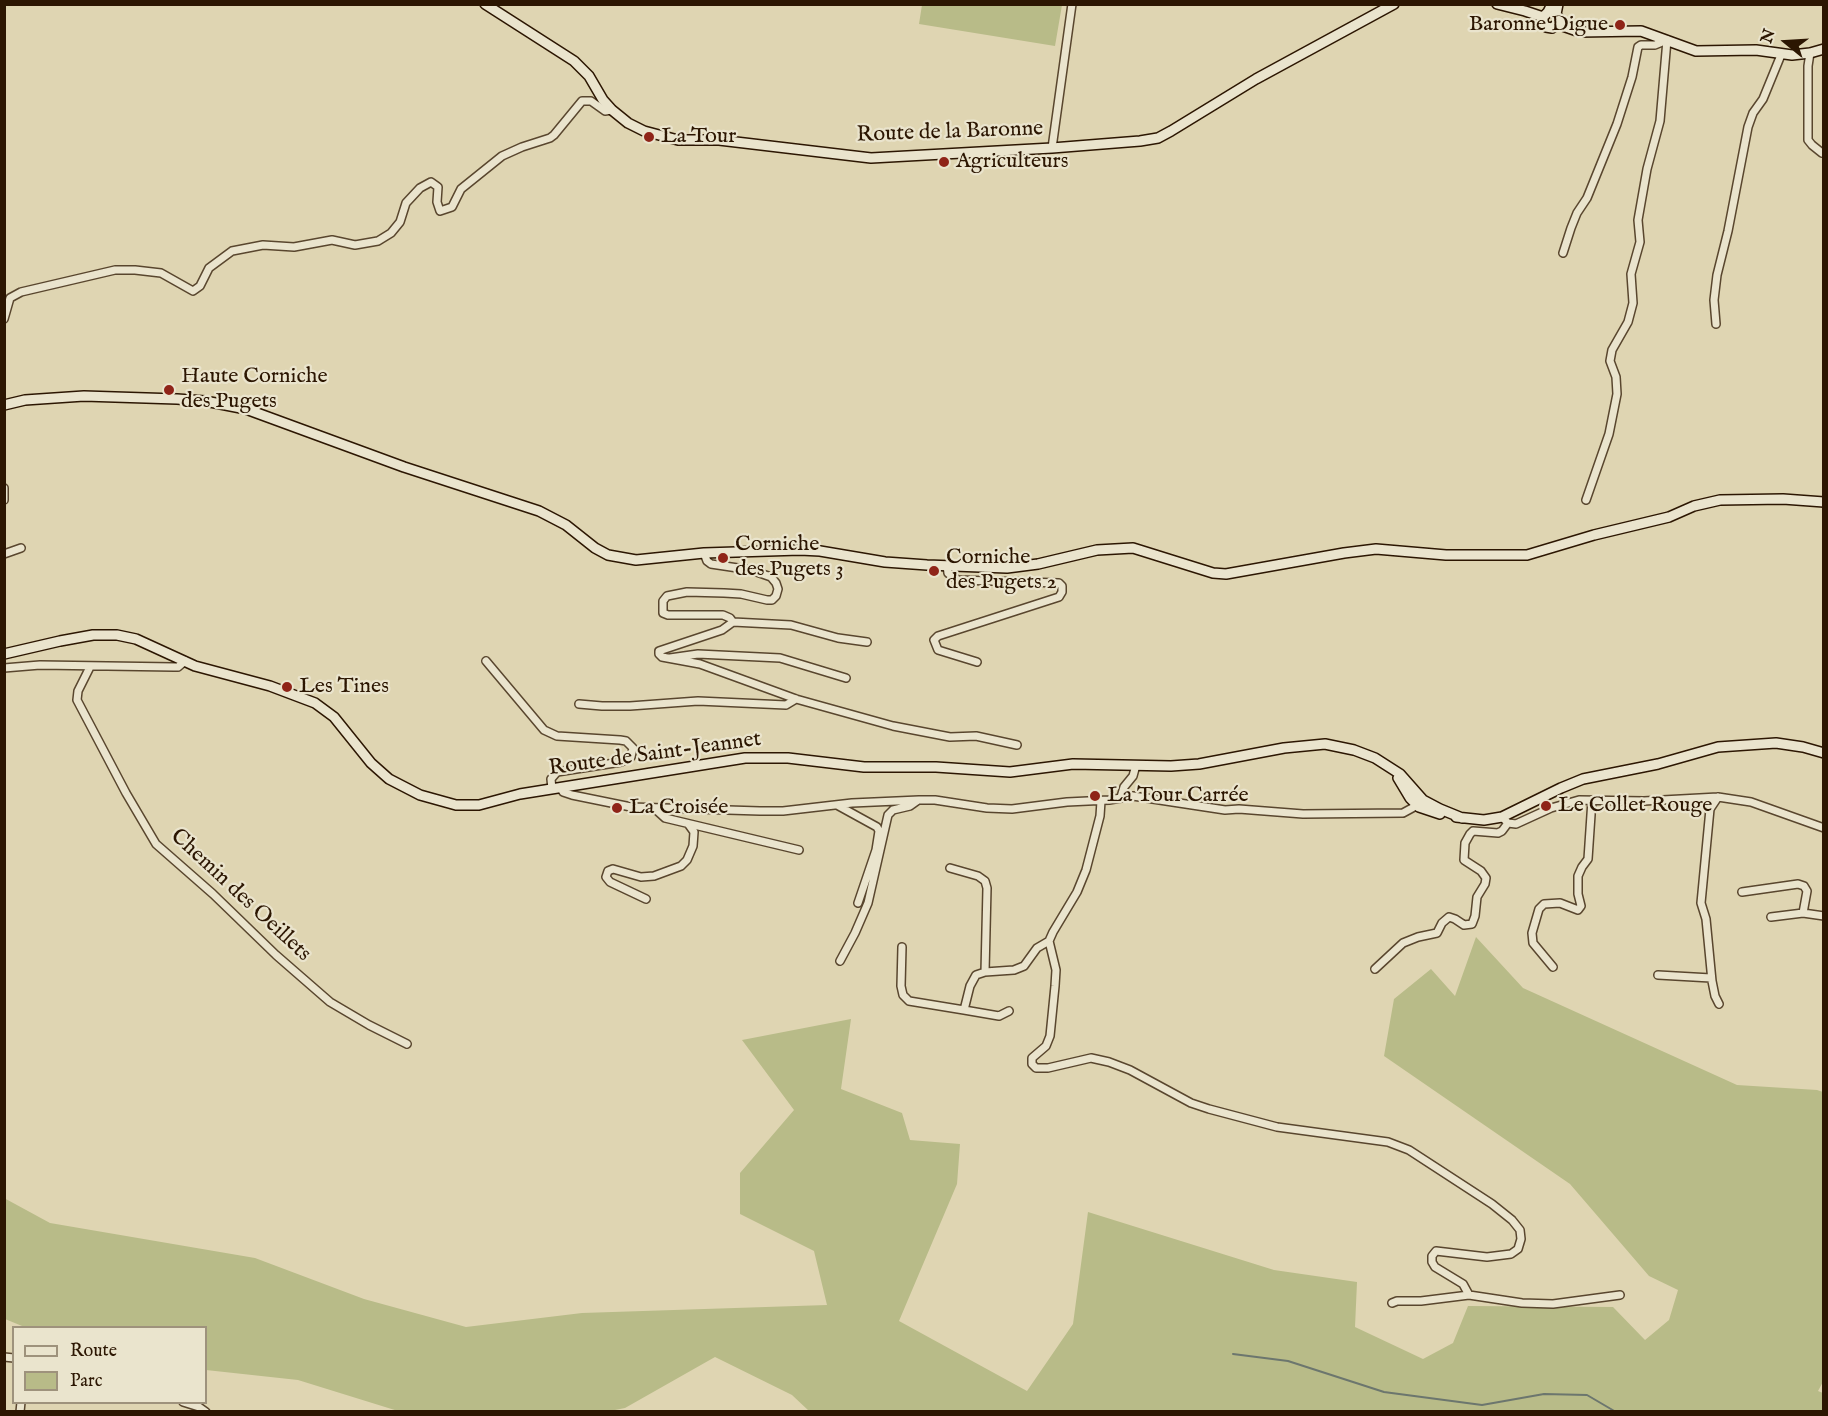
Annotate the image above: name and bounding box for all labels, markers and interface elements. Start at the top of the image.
place label: Baronne Digue [1469,12,1608,38]
north arrow [1756,12,1816,72]
marker: Baronne Digue [1613,18,1627,32]
text: N [1757,27,1781,46]
street label: Route de la Baronne [856,117,1044,149]
place label: La Tour [661,124,736,150]
marker: La Tour [642,130,656,144]
place label: Agriculteurs [956,149,1068,175]
marker: Agriculteurs [937,155,951,169]
place label: Haute Corniche des Pugets [181,364,328,416]
marker: Haute Corniche des Pugets [162,383,176,397]
place label: Corniche des Pugets 3 [735,532,844,584]
place label: Corniche des Pugets 2 [946,545,1057,596]
marker: Corniche des Pugets 3 [716,551,730,565]
marker: Corniche des Pugets 2 [927,564,941,578]
place label: Les Tines [299,674,389,700]
marker: Les Tines [280,680,294,694]
street label: Route de Saint-Jeannet [547,727,763,783]
place label: La Tour Carrée [1107,783,1249,809]
marker: La Tour Carrée [1088,789,1102,803]
place label: Le Collet Rouge [1558,793,1712,819]
place label: La Croisée [629,795,728,821]
marker: Le Collet Rouge [1539,799,1553,813]
marker: La Croisée [610,801,624,815]
street label: Chemin des Oeillets [164,824,316,968]
legend [12,1326,207,1404]
text: Route [70,1340,117,1363]
text: Parc [70,1370,102,1393]

